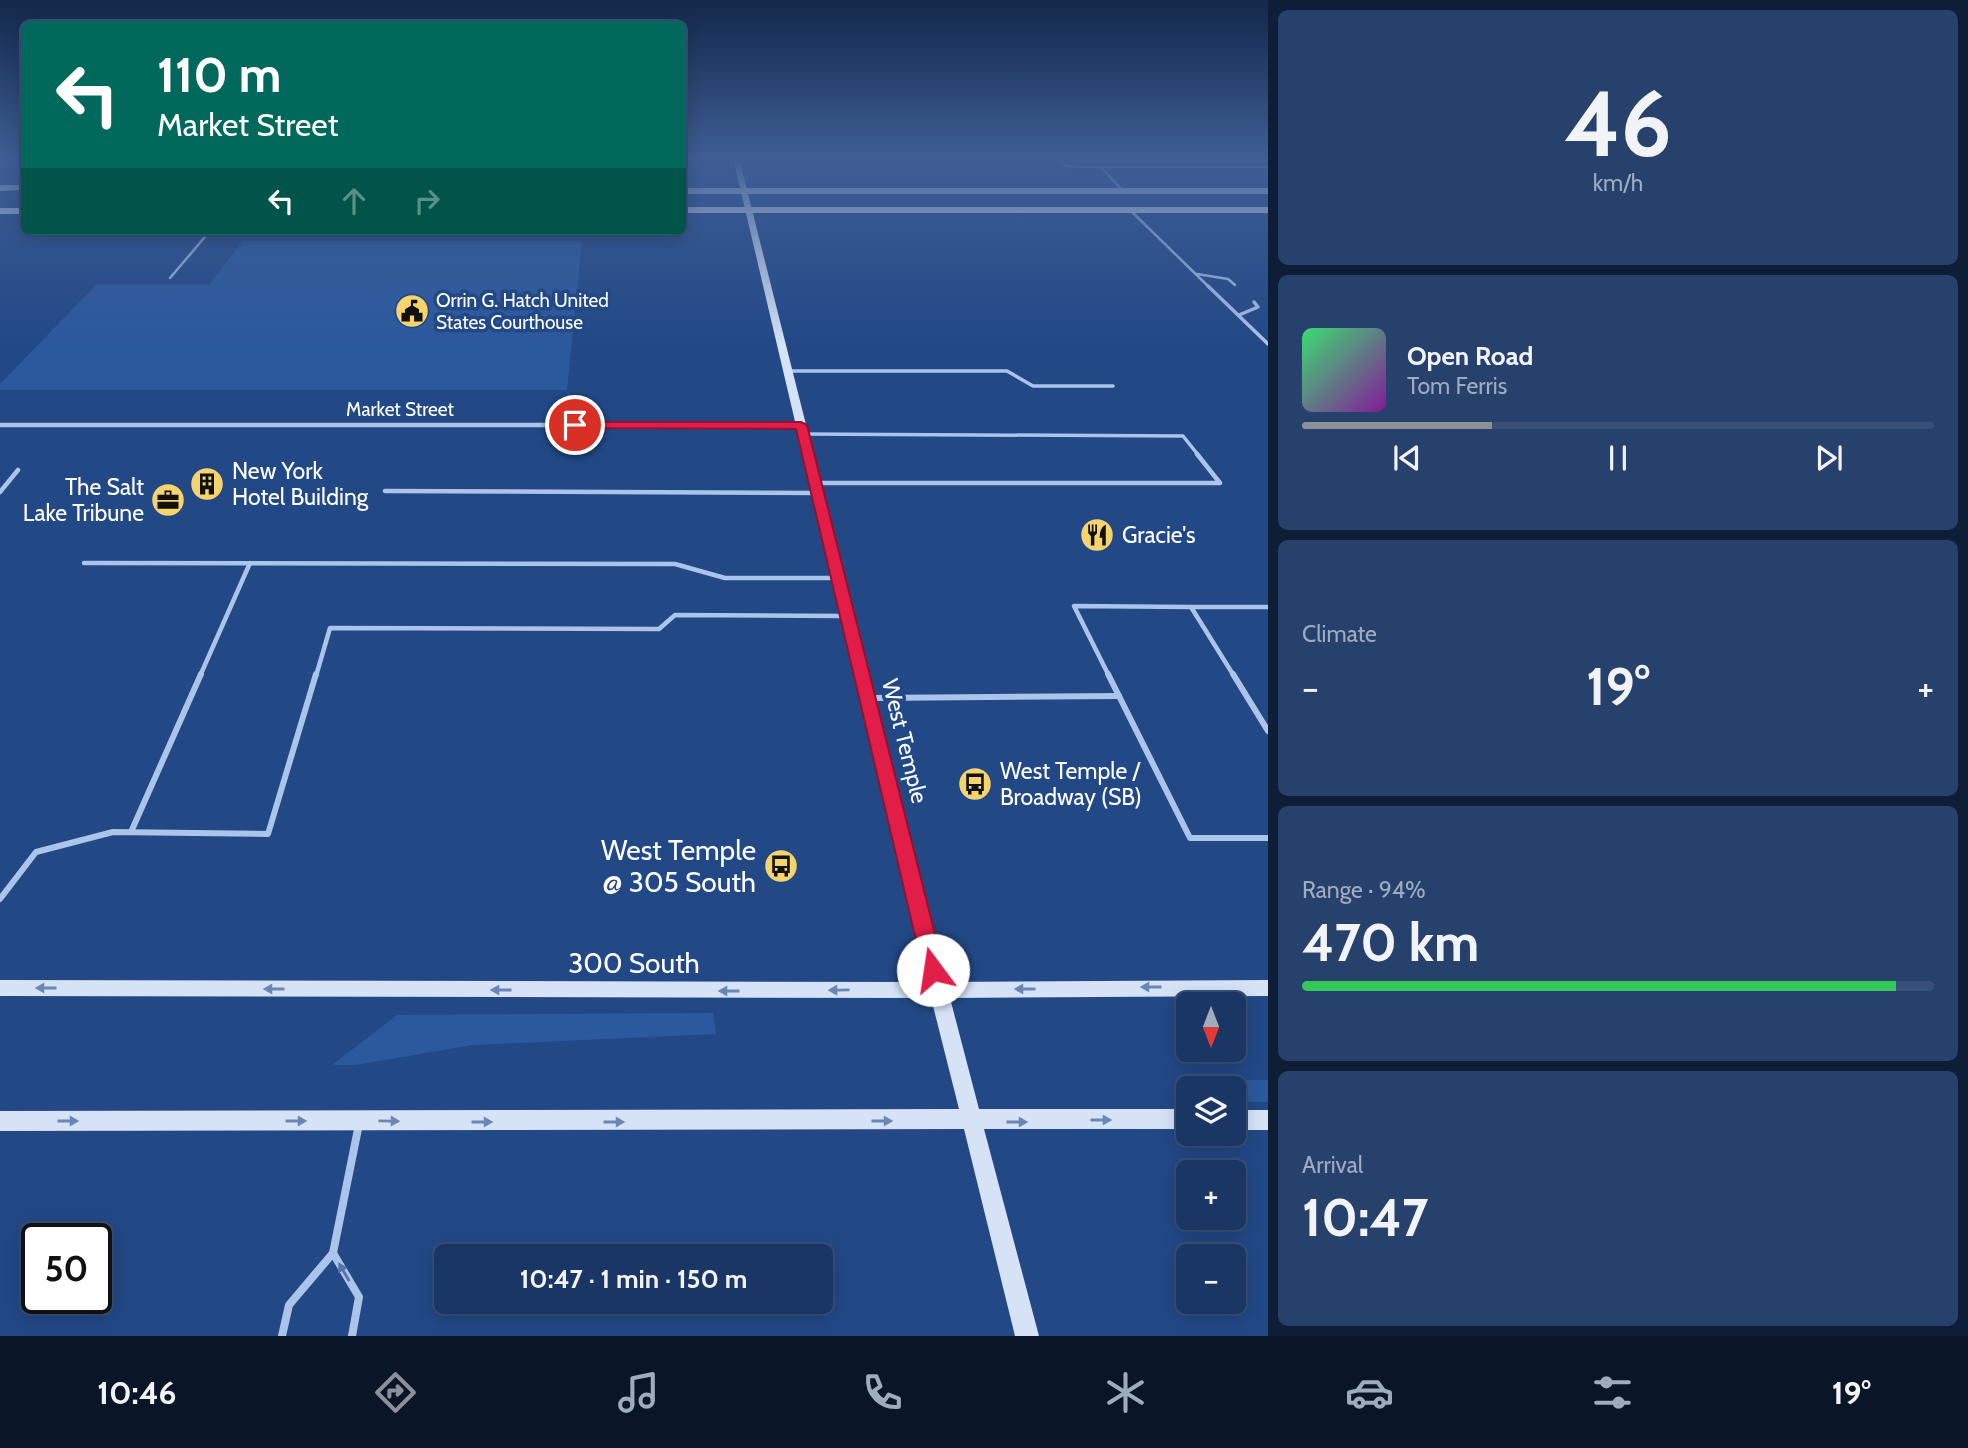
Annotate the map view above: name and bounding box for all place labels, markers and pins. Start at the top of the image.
place label: Orrin G. Hatch United States Courthouse [436,289,609,334]
public building icon: Orrin G. Hatch United States Courthouse [393,292,431,330]
pin [545,395,605,455]
place label: New York Hotel Building [232,457,369,511]
building icon: New York Hotel Building [188,465,226,503]
place label: The Salt Lake Tribune [23,473,144,527]
office icon: The Salt Lake Tribune [149,481,187,519]
restaurant icon: Gracie's [1078,516,1116,554]
place label: Gracie's [1122,521,1195,549]
place label: West Temple / Broadway (SB) [1000,757,1142,811]
bus stop icon: West Temple / Broadway (SB) [956,765,994,803]
place label: West Temple @ 305 South [601,833,756,899]
bus stop icon: West Temple @ 305 South [762,847,800,885]

